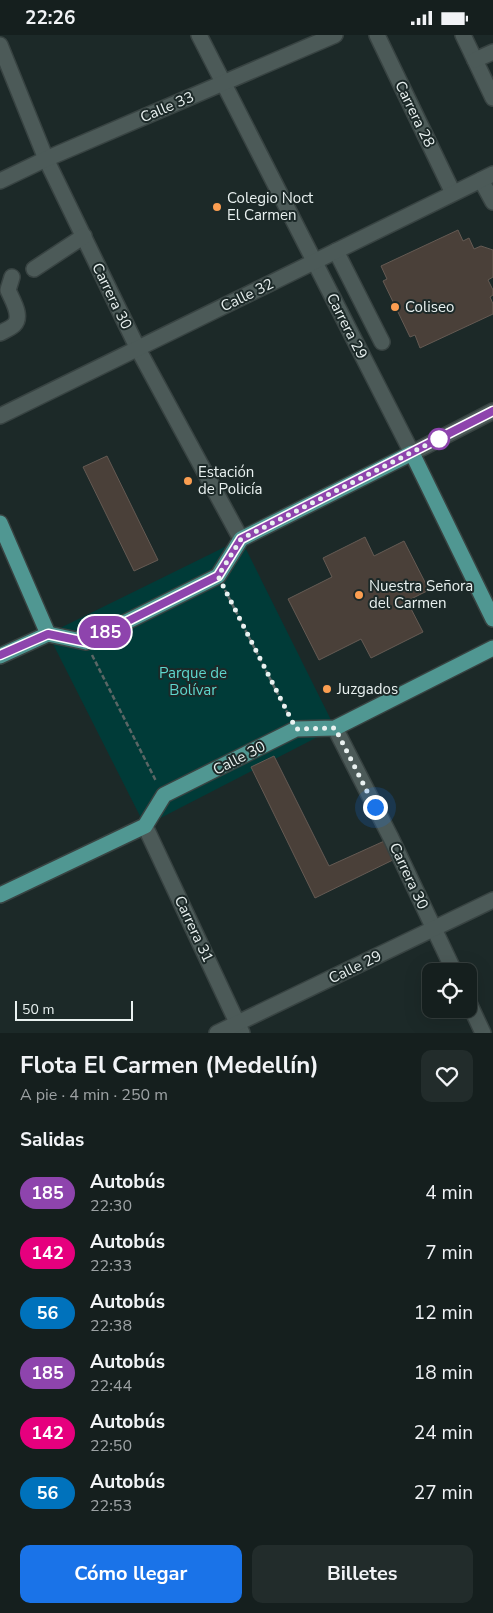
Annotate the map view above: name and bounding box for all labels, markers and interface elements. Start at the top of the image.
text: 22:26 [25,5,75,31]
street label: Carrera 28 [390,77,440,151]
street label: Calle 33 [137,87,197,127]
place label: Colegio Noct El Carmen [227,188,314,225]
marker: Colegio Noct El Carmen [211,201,223,213]
street label: Carrera 30 [87,259,137,333]
street label: Calle 32 [217,274,277,316]
street label: Carrera 29 [322,290,372,362]
place label: Coliseo [405,297,454,317]
marker: Coliseo [389,301,401,313]
unlabelled marker [428,428,450,450]
place label: Estación de Policía [198,462,262,499]
marker: Estación de Policía [182,475,194,487]
place label: Nuestra Señora del Carmen [369,576,473,613]
marker: Nuestra Señora del Carmen [353,589,365,601]
line badge: 185 [76,616,134,648]
text: 185 [89,620,121,644]
park label: Parque de Bolívar [159,663,227,700]
place label: Juzgados [336,679,398,699]
marker: Juzgados [321,683,333,695]
street label: Calle 30 [209,736,269,780]
your location [363,795,388,820]
street label: Carrera 30 [385,839,433,913]
street label: Carrera 31 [170,892,218,966]
street label: Calle 29 [325,946,385,988]
map controls [422,963,477,1018]
button: locate [422,963,477,1018]
scale bar [15,998,132,1021]
text: 50 m [22,1000,54,1019]
text: Flota El Carmen (Medellín) [20,1049,319,1081]
button: heart [421,1050,473,1102]
text: A pie · 4 min · 250 m [20,1084,168,1106]
text: Salidas [20,1127,84,1153]
text: Autobús [90,1169,165,1195]
text: 4 min [425,1180,473,1206]
text: 185 [31,1181,64,1205]
text: 22:30 [90,1195,132,1217]
text: Autobús [90,1229,165,1255]
text: 7 min [425,1240,473,1266]
text: 142 [31,1241,64,1265]
text: 22:33 [90,1255,132,1277]
text: Autobús [90,1289,165,1315]
text: 12 min [414,1300,473,1326]
text: 56 [37,1301,58,1325]
text: 22:38 [90,1315,132,1337]
text: Autobús [90,1349,165,1375]
text: 18 min [414,1360,473,1386]
text: 185 [31,1361,64,1385]
text: 22:44 [90,1375,132,1397]
text: Autobús [90,1409,165,1435]
text: 24 min [414,1420,473,1446]
text: 142 [31,1421,64,1445]
text: 22:50 [90,1435,132,1457]
text: Autobús [90,1469,165,1495]
text: 27 min [414,1480,473,1506]
text: 56 [37,1481,58,1505]
text: 22:53 [90,1495,132,1517]
button: Cómo llegar [20,1545,242,1603]
button: Billetes [252,1545,473,1603]

